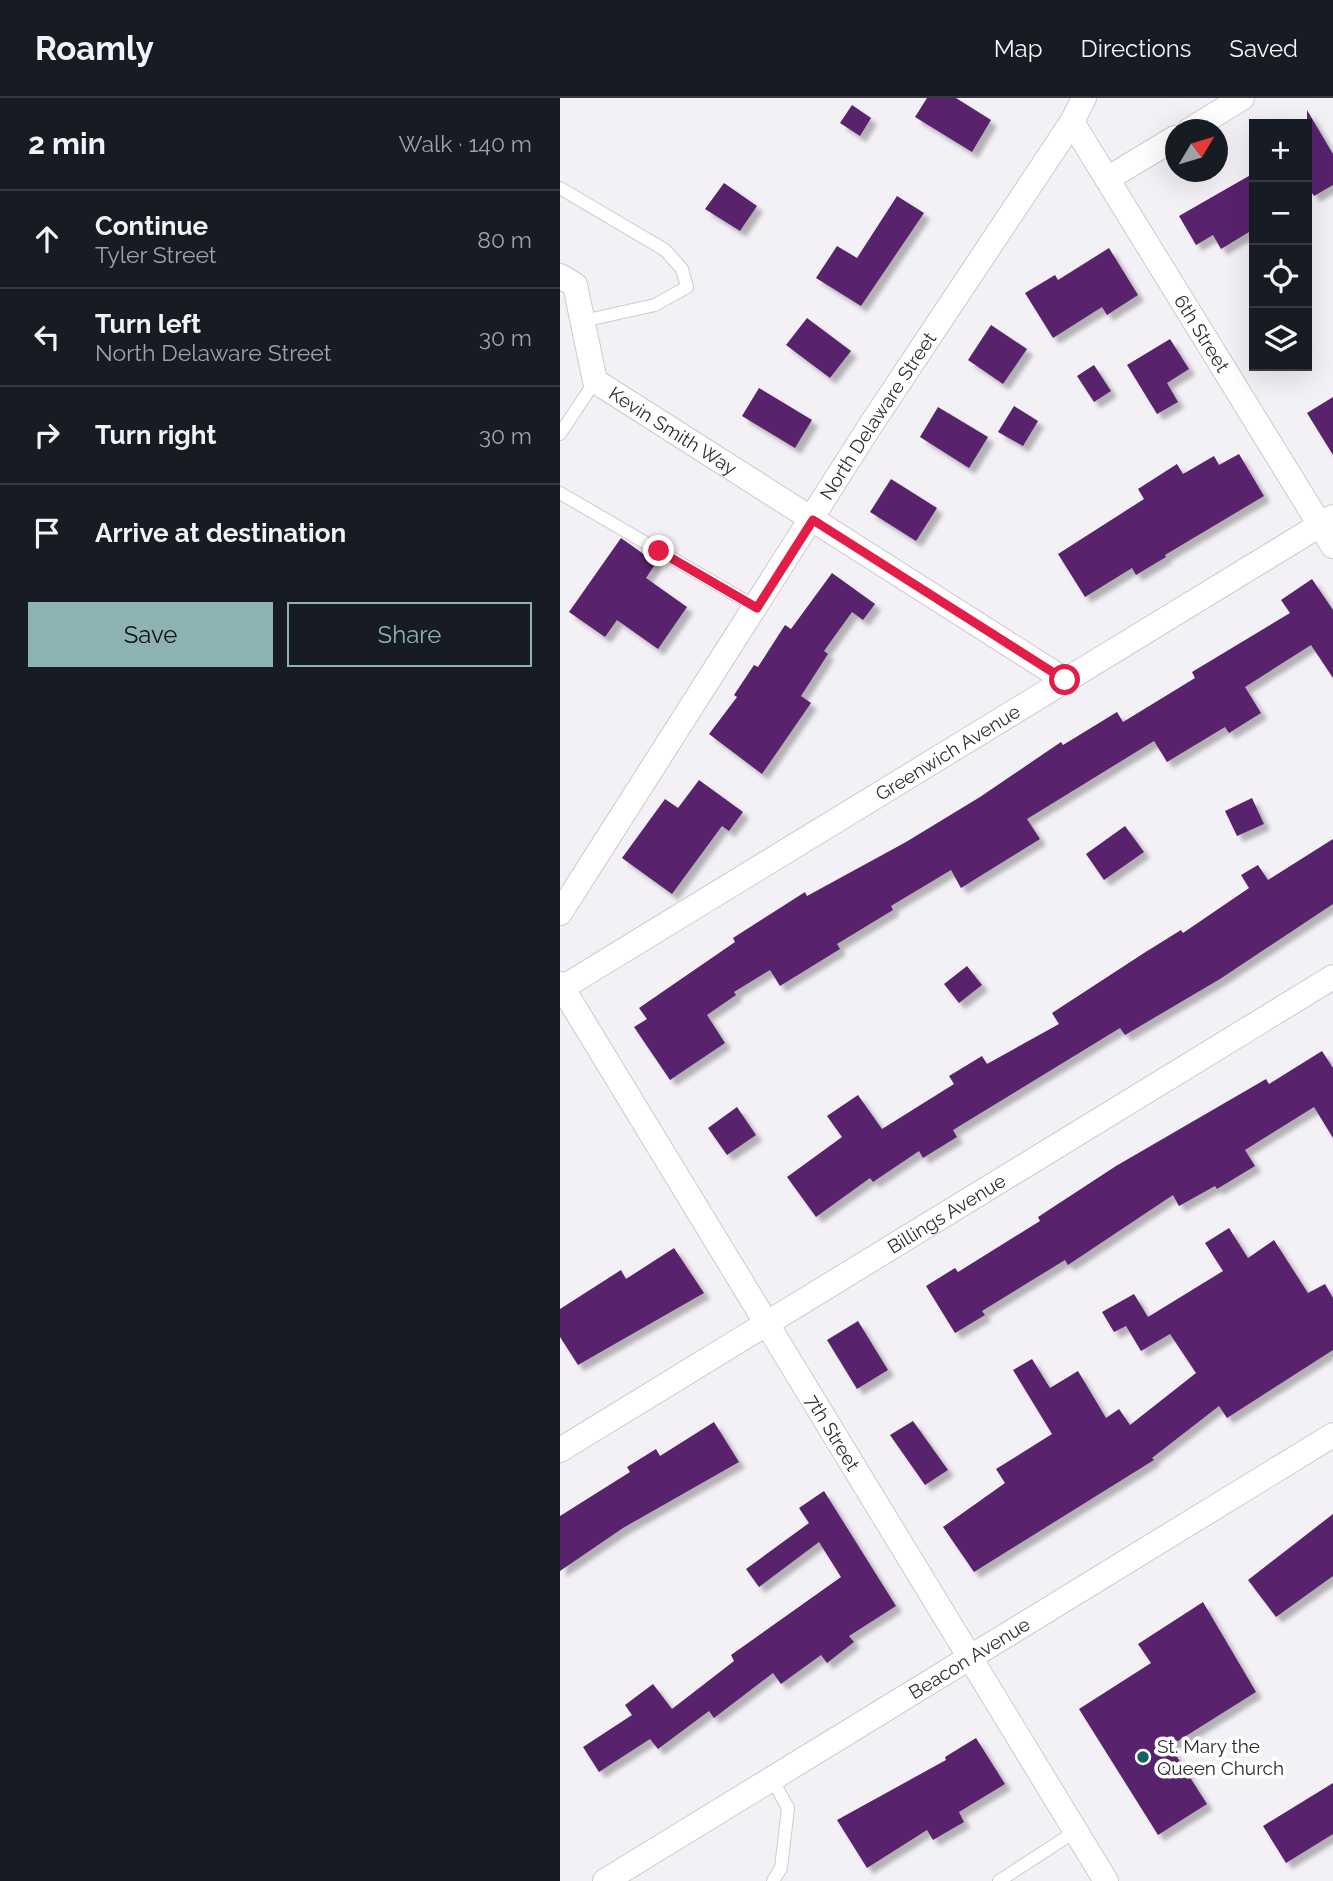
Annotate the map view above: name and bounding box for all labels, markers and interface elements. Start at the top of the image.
text: Roamly [35,29,154,68]
text: Map [994,34,1043,63]
text: Directions [1081,34,1191,63]
text: Saved [1229,34,1298,63]
north arrow [1165,119,1228,182]
map controls [1249,119,1312,371]
button: + [1249,119,1312,182]
text: 2 min [28,126,106,161]
text: Walk · 140 m [399,130,532,157]
button: − [1249,182,1312,245]
text: Continue [95,211,208,241]
icon: ahead [28,220,66,258]
text: 80 m [477,226,532,253]
text: Tyler Street [95,241,217,268]
button: locate [1249,245,1312,308]
street label: 6th Street [1170,291,1234,376]
button: layers [1249,308,1312,371]
text: Turn left [95,309,201,339]
icon: left [28,318,66,356]
text: 30 m [479,324,532,351]
street label: North Delaware Street [815,327,941,504]
text: North Delaware Street [95,339,331,366]
street label: Kevin Smith Way [605,382,741,479]
icon: right [28,416,66,454]
text: Turn right [95,420,216,450]
text: 30 m [479,422,532,449]
icon: arrive [28,514,66,552]
text: Arrive at destination [95,518,346,548]
route end [643,535,674,566]
button: Save [28,602,273,667]
button: Share [287,602,532,667]
route start [1049,664,1080,695]
street label: Greenwich Avenue [871,700,1024,805]
street label: Billings Avenue [883,1169,1009,1258]
street label: 7th Street [801,1390,865,1475]
street label: Beacon Avenue [905,1613,1034,1703]
place label: St. Mary the Queen Church [1157,1735,1284,1779]
marker: St. Mary the Queen Church [1135,1749,1151,1765]

